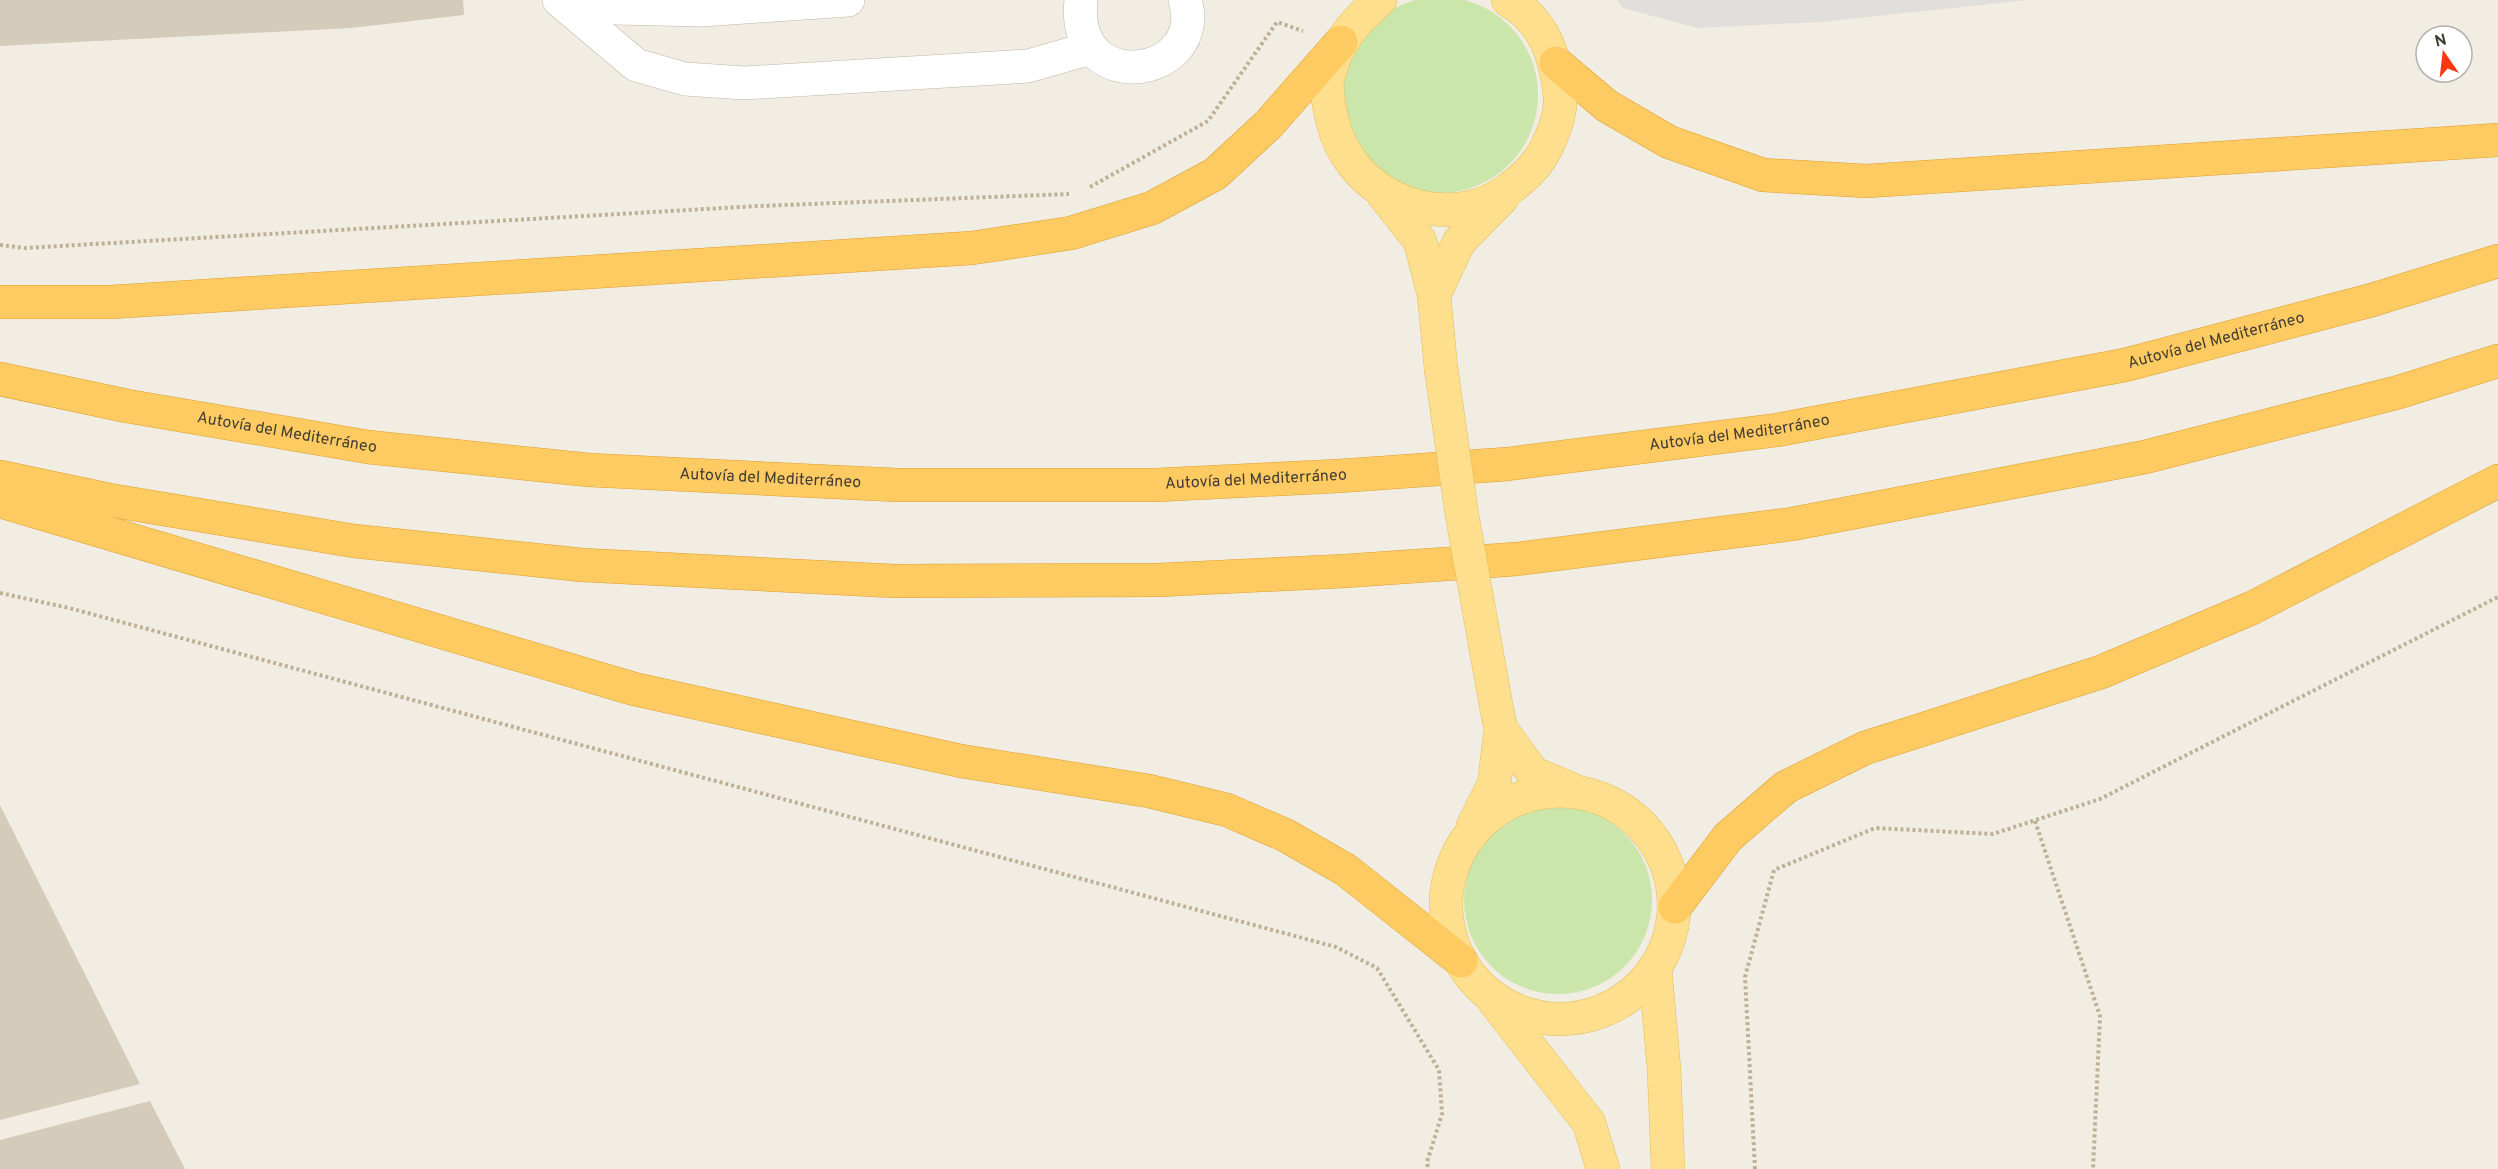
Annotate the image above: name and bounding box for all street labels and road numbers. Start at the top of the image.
street label: Autovía del Mediterráneo [2126,308,2307,374]
street label: Autovía del Mediterráneo [195,408,378,458]
street label: Autovía del Mediterráneo [1648,410,1831,456]
street label: Autovía del Mediterráneo [679,464,862,493]
street label: Autovía del Mediterráneo [1165,465,1348,495]

